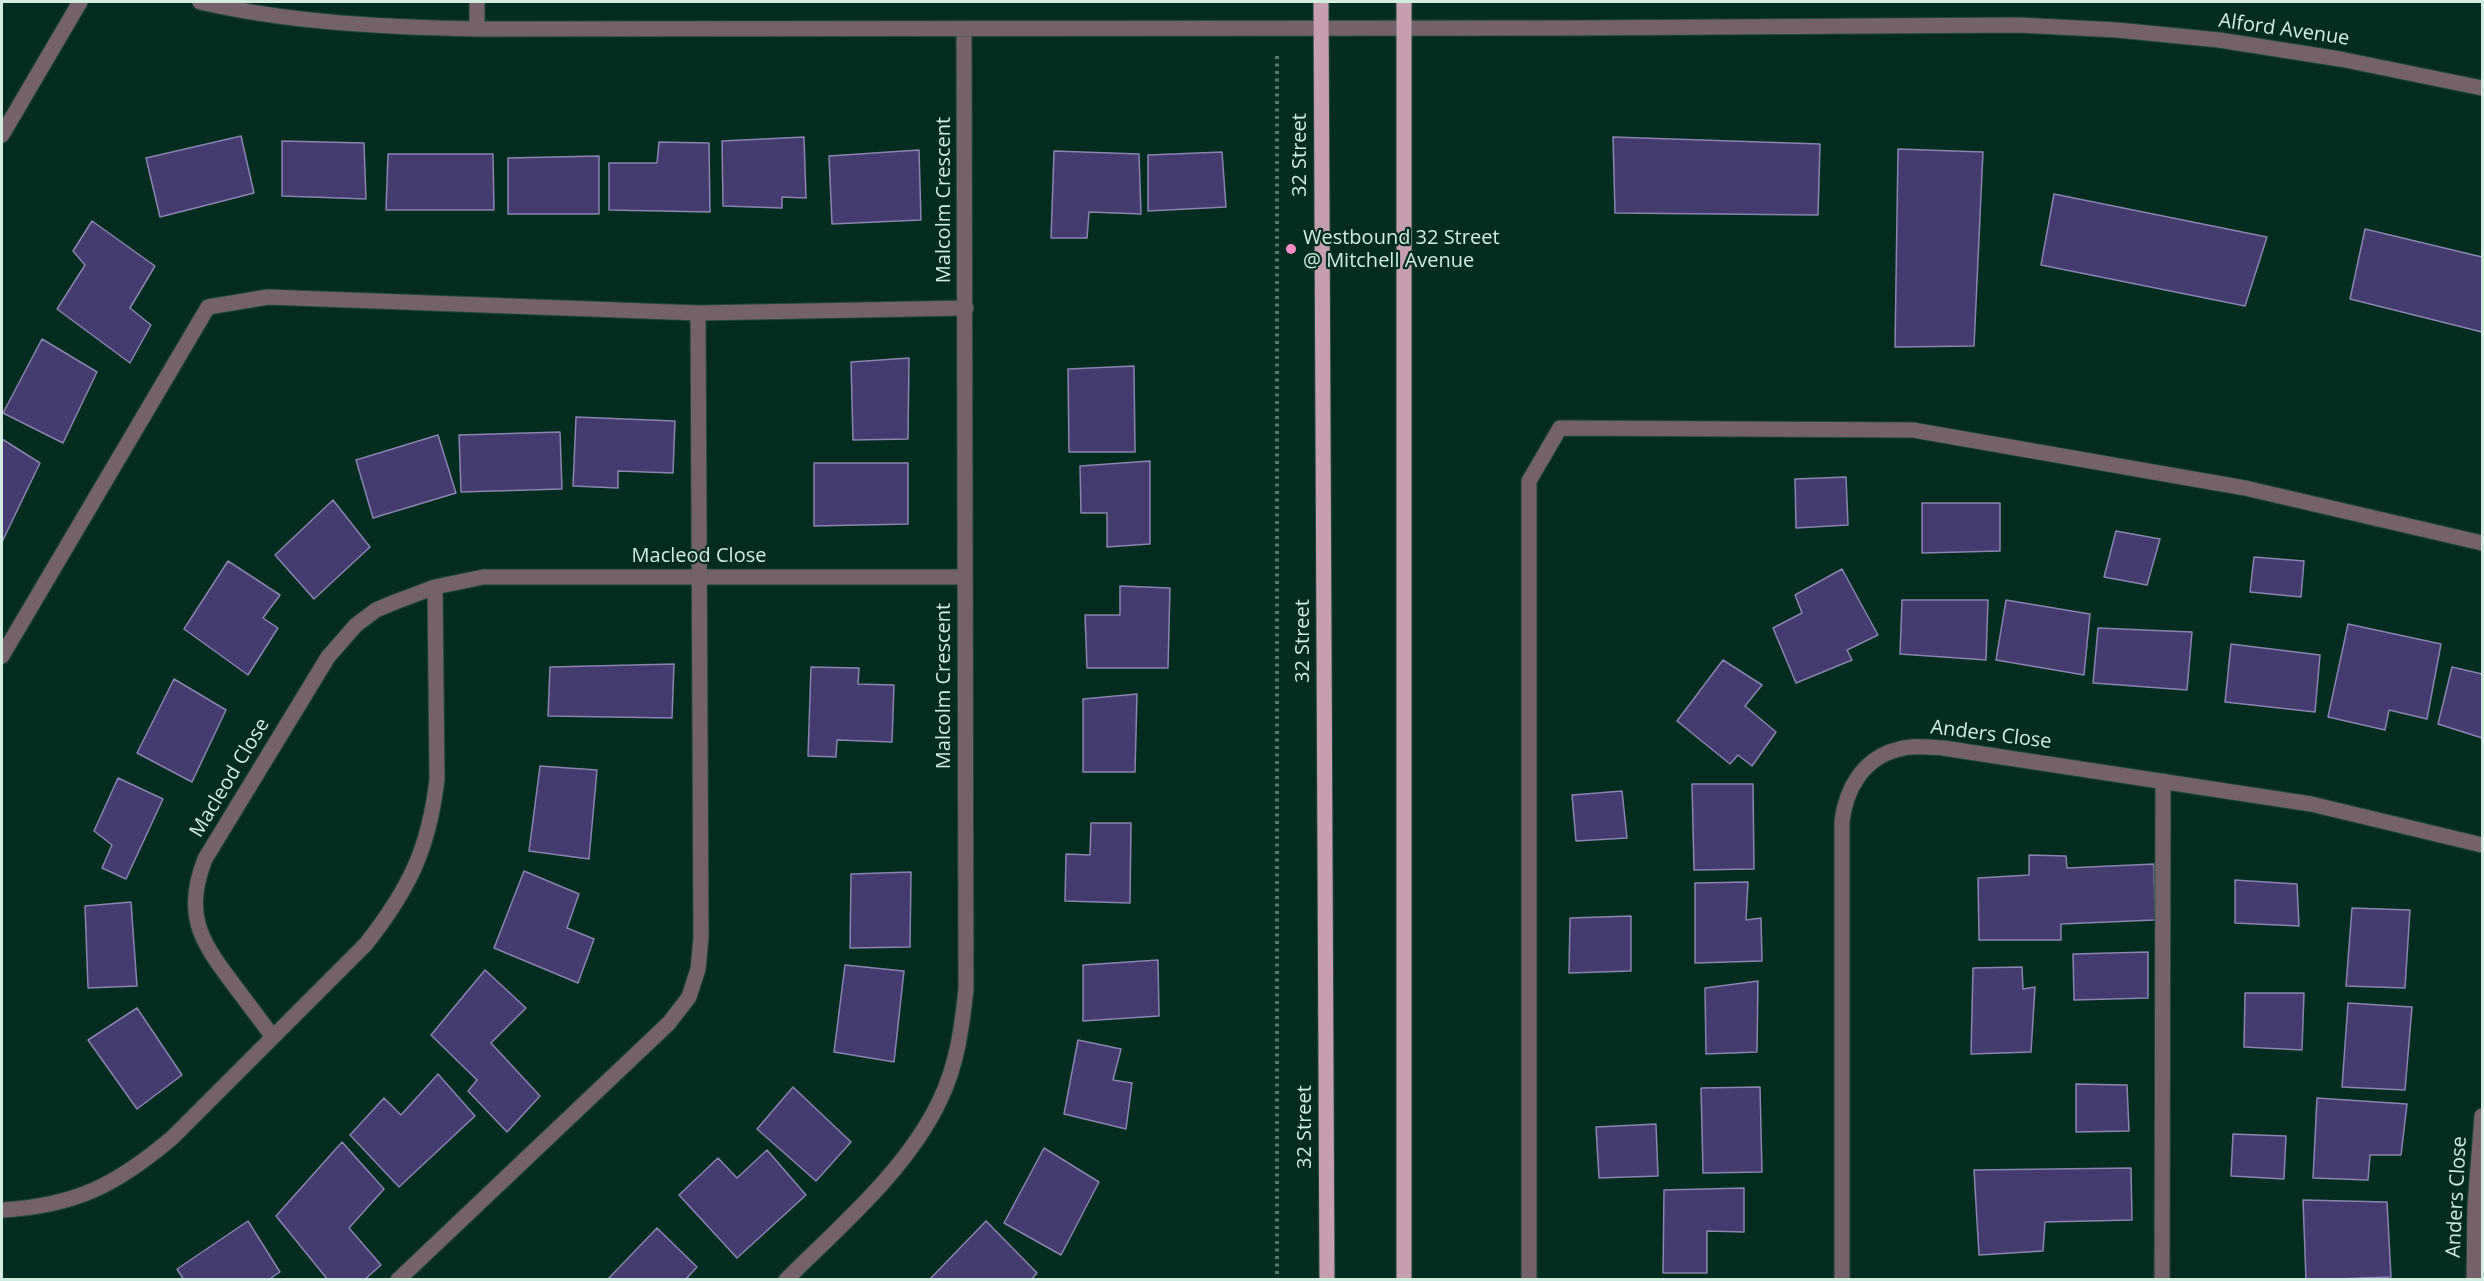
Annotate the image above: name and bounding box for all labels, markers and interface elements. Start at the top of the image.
street label: Alford Avenue [2217,9,2351,51]
street label: 32 Street [1288,113,1312,197]
street label: Malcolm Crescent [932,117,956,283]
place label: Westbound 32 Street @ Mitchell Avenue [1303,226,1500,273]
marker: Westbound 32 Street @ Mitchell Avenue [1284,242,1298,256]
street label: Macleod Close [632,544,766,568]
street label: 32 Street [1291,599,1315,683]
street label: Malcolm Crescent [932,603,956,769]
street label: Macleod Close [185,714,275,842]
street label: Anders Close [1929,716,2053,754]
street label: 32 Street [1293,1085,1317,1169]
street label: Anders Close [2442,1136,2472,1258]

